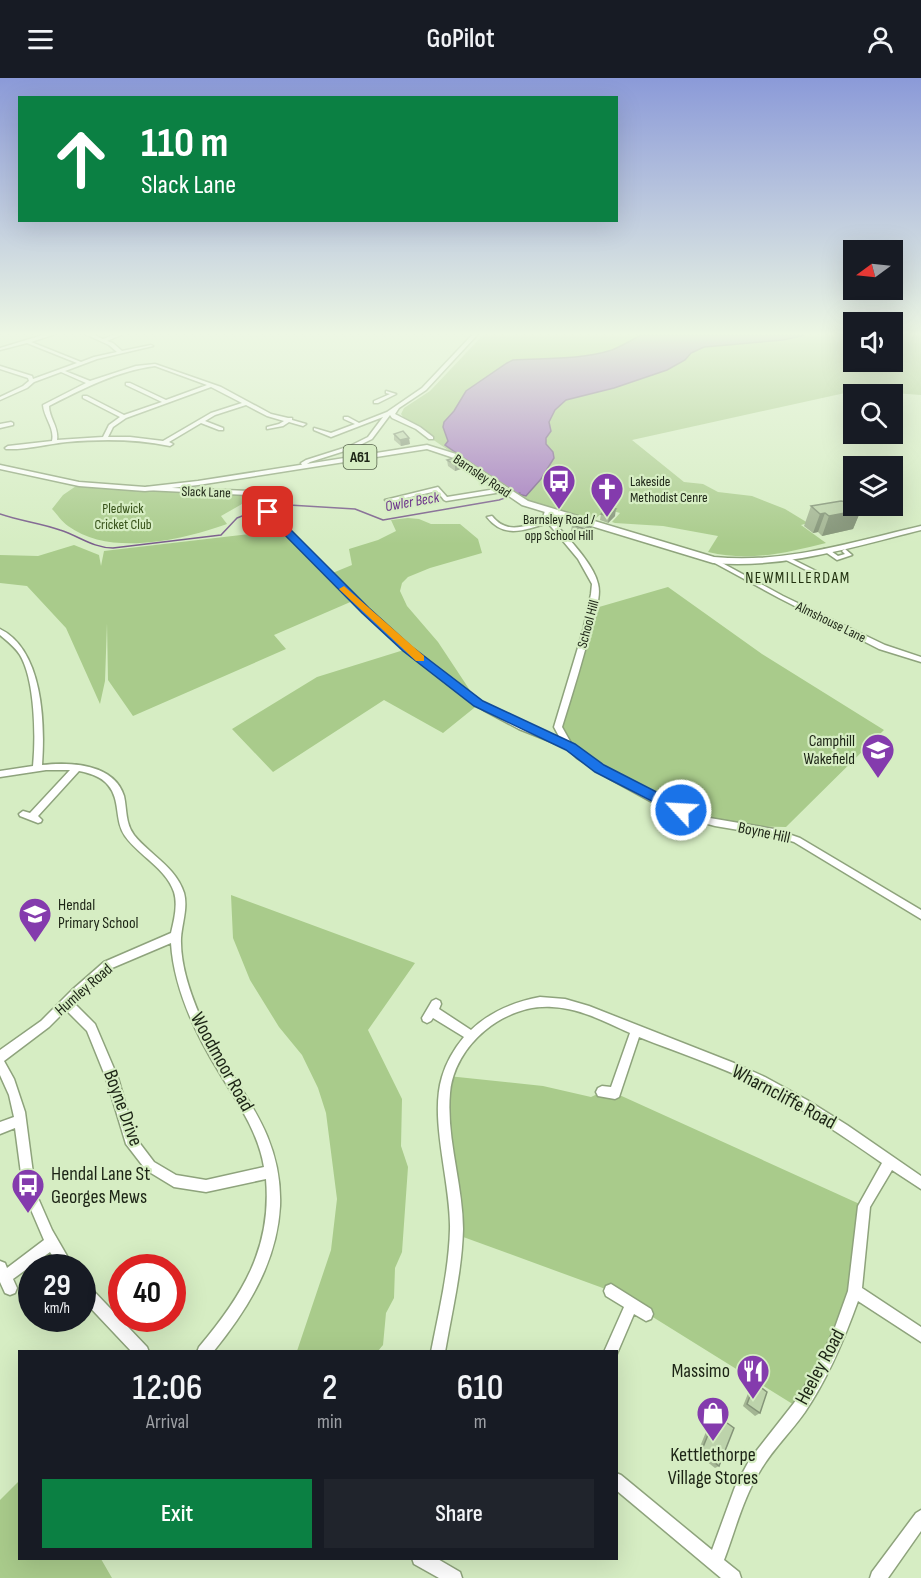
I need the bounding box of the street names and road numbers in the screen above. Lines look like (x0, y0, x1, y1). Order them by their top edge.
road number: A61 (344, 445, 376, 469)
street label: Barnsley Road (450, 451, 514, 502)
street label: Slack Lane (181, 483, 231, 501)
street label: Almshouse Lane (792, 597, 869, 646)
street label: School Hill (573, 598, 603, 650)
street label: Boyne Hill (736, 818, 792, 848)
street label: Humley Road (51, 960, 117, 1020)
street label: Woodmoor Road (185, 1008, 259, 1116)
street label: Wharncliffe Road (728, 1059, 840, 1135)
street label: Boyne Drive (98, 1067, 148, 1149)
street label: Heeley Road (790, 1325, 850, 1409)

